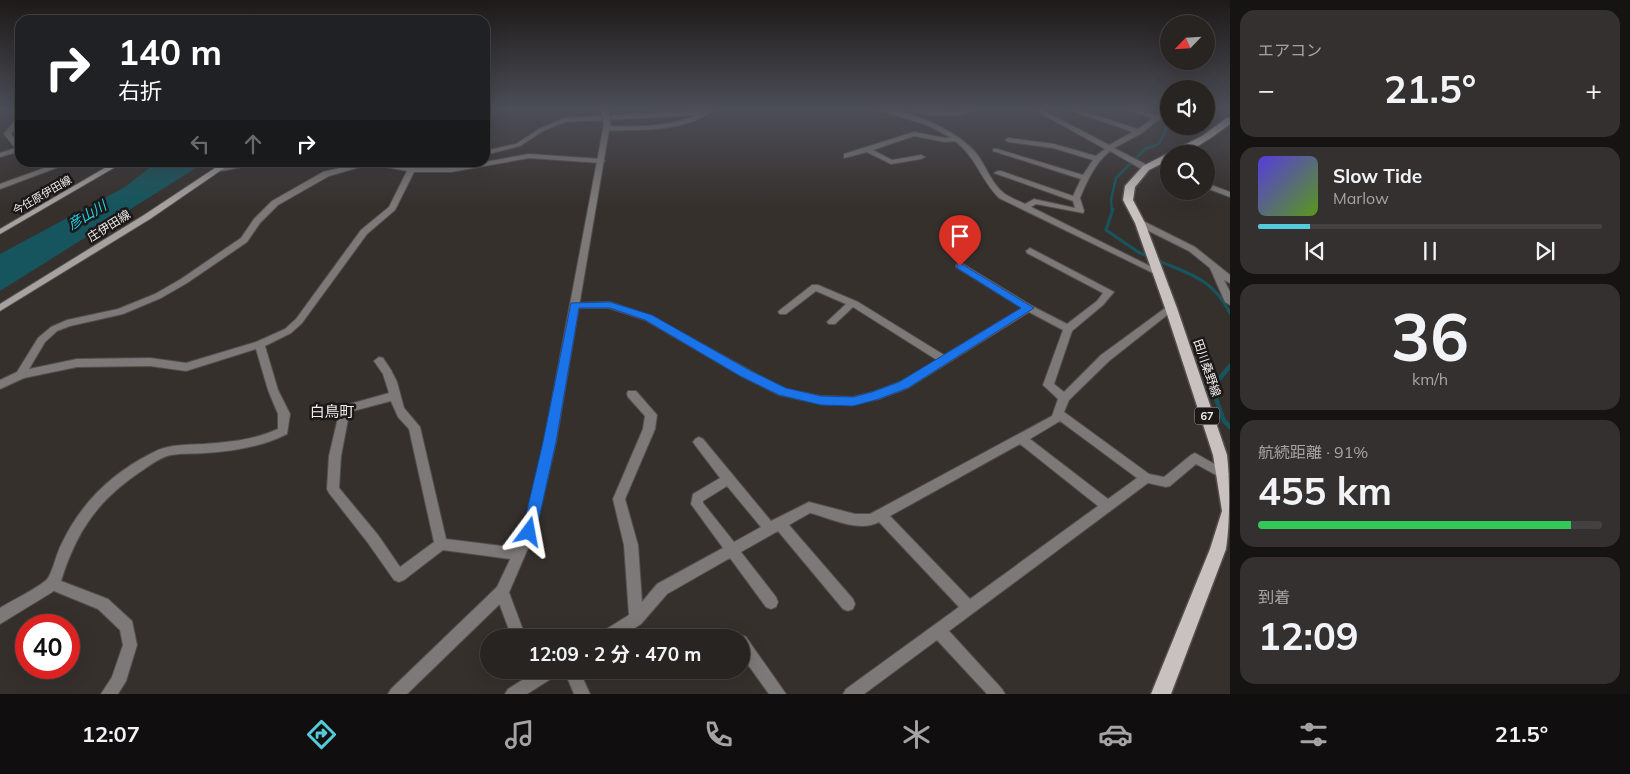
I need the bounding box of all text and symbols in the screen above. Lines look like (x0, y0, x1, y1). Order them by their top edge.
north arrow (1160, 15, 1215, 70)
map controls (1160, 15, 1215, 200)
text: 140 m (118, 30, 222, 74)
icon: right (35, 35, 100, 100)
text: エアコン (1258, 40, 1322, 60)
text: 21.5° (1384, 65, 1476, 113)
text: − (1258, 72, 1275, 107)
text: + (1585, 72, 1602, 107)
text: 右折 (118, 77, 162, 105)
button: sound (1160, 80, 1215, 135)
icon: left (186, 130, 214, 158)
icon: ahead (239, 130, 267, 158)
icon: right (292, 130, 320, 158)
button: search (1160, 145, 1215, 200)
text: Slow Tide (1333, 164, 1422, 188)
street label: 今任原伊田線 (10, 172, 74, 218)
text: Marlow (1333, 188, 1389, 208)
water label: 彦山川 (64, 195, 111, 234)
street label: 庄伊田線 (84, 206, 133, 245)
pin (939, 215, 981, 266)
icon: arrive (946, 222, 974, 250)
icon: previous (1301, 237, 1329, 265)
icon: pause (1416, 237, 1444, 265)
icon: next (1531, 237, 1559, 265)
text: 36 (1391, 296, 1469, 377)
street label: 田川桑野線 (1191, 337, 1224, 399)
text: km/h (1412, 369, 1448, 389)
district label: 白鳥町 (309, 402, 355, 421)
road number: 67 (1194, 408, 1220, 424)
text: 航続距離 · 91% (1258, 442, 1368, 462)
text: 455 km (1258, 467, 1392, 515)
position arrow (502, 505, 554, 557)
text: 到着 (1258, 587, 1290, 607)
text: 12:09 (1258, 612, 1359, 660)
speed limit sign: 40 (15, 614, 80, 679)
text: 12:09 · 2 分 · 470 m (529, 642, 701, 666)
icon: directions (304, 717, 339, 752)
icon: music (502, 717, 537, 752)
icon: phone (701, 717, 736, 752)
icon: climate (899, 717, 934, 752)
icon: car (1098, 717, 1133, 752)
icon: filters (1296, 717, 1331, 752)
text: 12:07 (82, 720, 140, 748)
text: 21.5° (1495, 720, 1548, 748)

